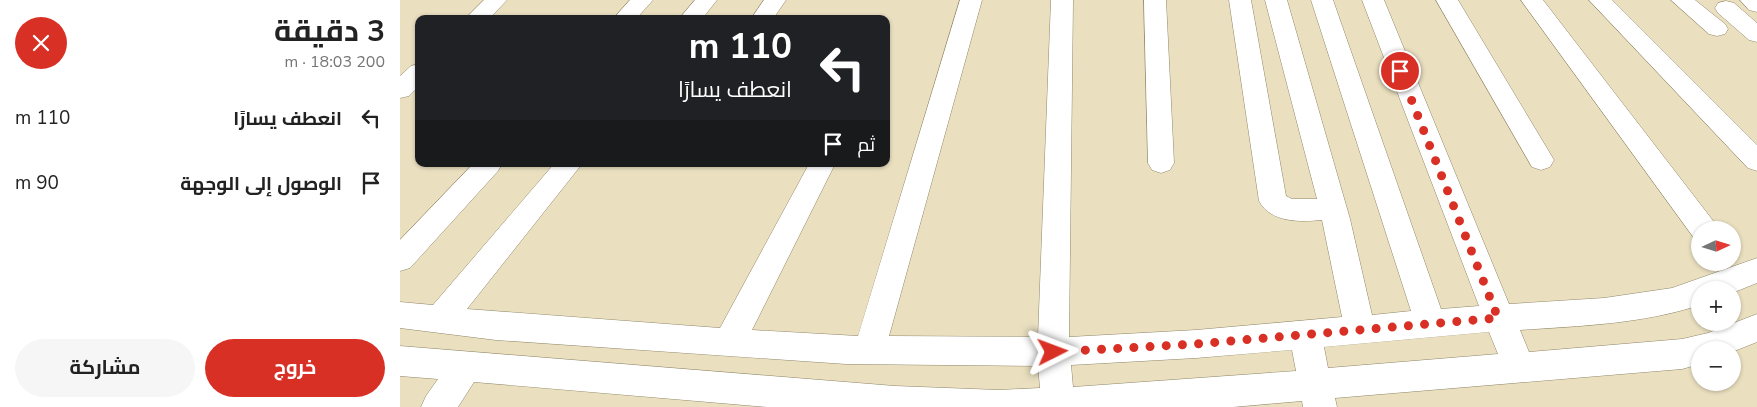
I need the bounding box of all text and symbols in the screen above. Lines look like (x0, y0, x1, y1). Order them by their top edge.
text: 3 دقيقة (274, 11, 385, 52)
button: close (15, 17, 67, 69)
text: 110 m (689, 23, 792, 70)
icon: left (810, 35, 875, 100)
pin (1379, 50, 1421, 92)
text: 200 m · 18:03 (284, 51, 385, 73)
icon: arrive (1386, 57, 1414, 85)
text: انعطف يسارًا (678, 75, 792, 105)
icon: left (357, 104, 385, 132)
text: 110 m (15, 105, 70, 131)
text: انعطف يسارًا (233, 106, 342, 132)
icon: arrive (819, 130, 847, 158)
text: ثم (857, 132, 875, 158)
icon: arrive (357, 169, 385, 197)
text: 90 m (15, 170, 59, 196)
text: الوصول إلى الوجهة (180, 171, 342, 197)
north arrow (1691, 221, 1741, 271)
map controls (1691, 221, 1741, 391)
button: + (1691, 281, 1741, 331)
position arrow (1026, 325, 1078, 377)
button: مشاركة (15, 339, 195, 397)
button: خروج (205, 339, 385, 397)
button: − (1691, 341, 1741, 391)

